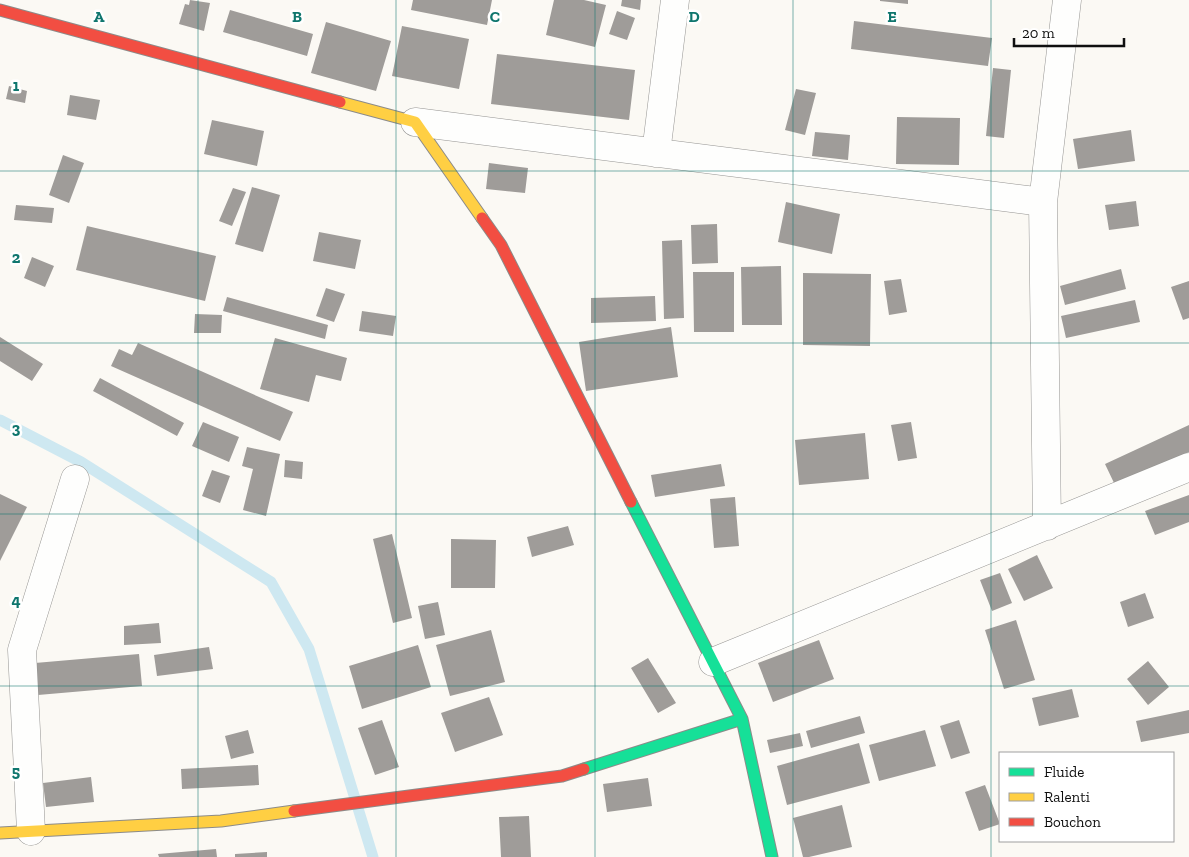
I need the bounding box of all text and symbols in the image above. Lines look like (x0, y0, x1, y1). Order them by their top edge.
text: A (94, 7, 105, 26)
text: B (292, 7, 302, 26)
text: C (490, 7, 500, 26)
text: D (688, 7, 700, 26)
text: E (887, 7, 897, 26)
scale bar (1014, 15, 1124, 47)
text: 20 m (1022, 24, 1055, 42)
text: 1 (13, 76, 20, 95)
text: 2 (12, 248, 21, 267)
text: 3 (12, 419, 21, 438)
text: 4 (11, 591, 21, 610)
legend (999, 752, 1174, 842)
text: 5 (12, 762, 20, 781)
text: Fluide (1044, 763, 1084, 781)
text: Ralenti (1044, 788, 1090, 806)
text: Bouchon (1044, 813, 1101, 831)

